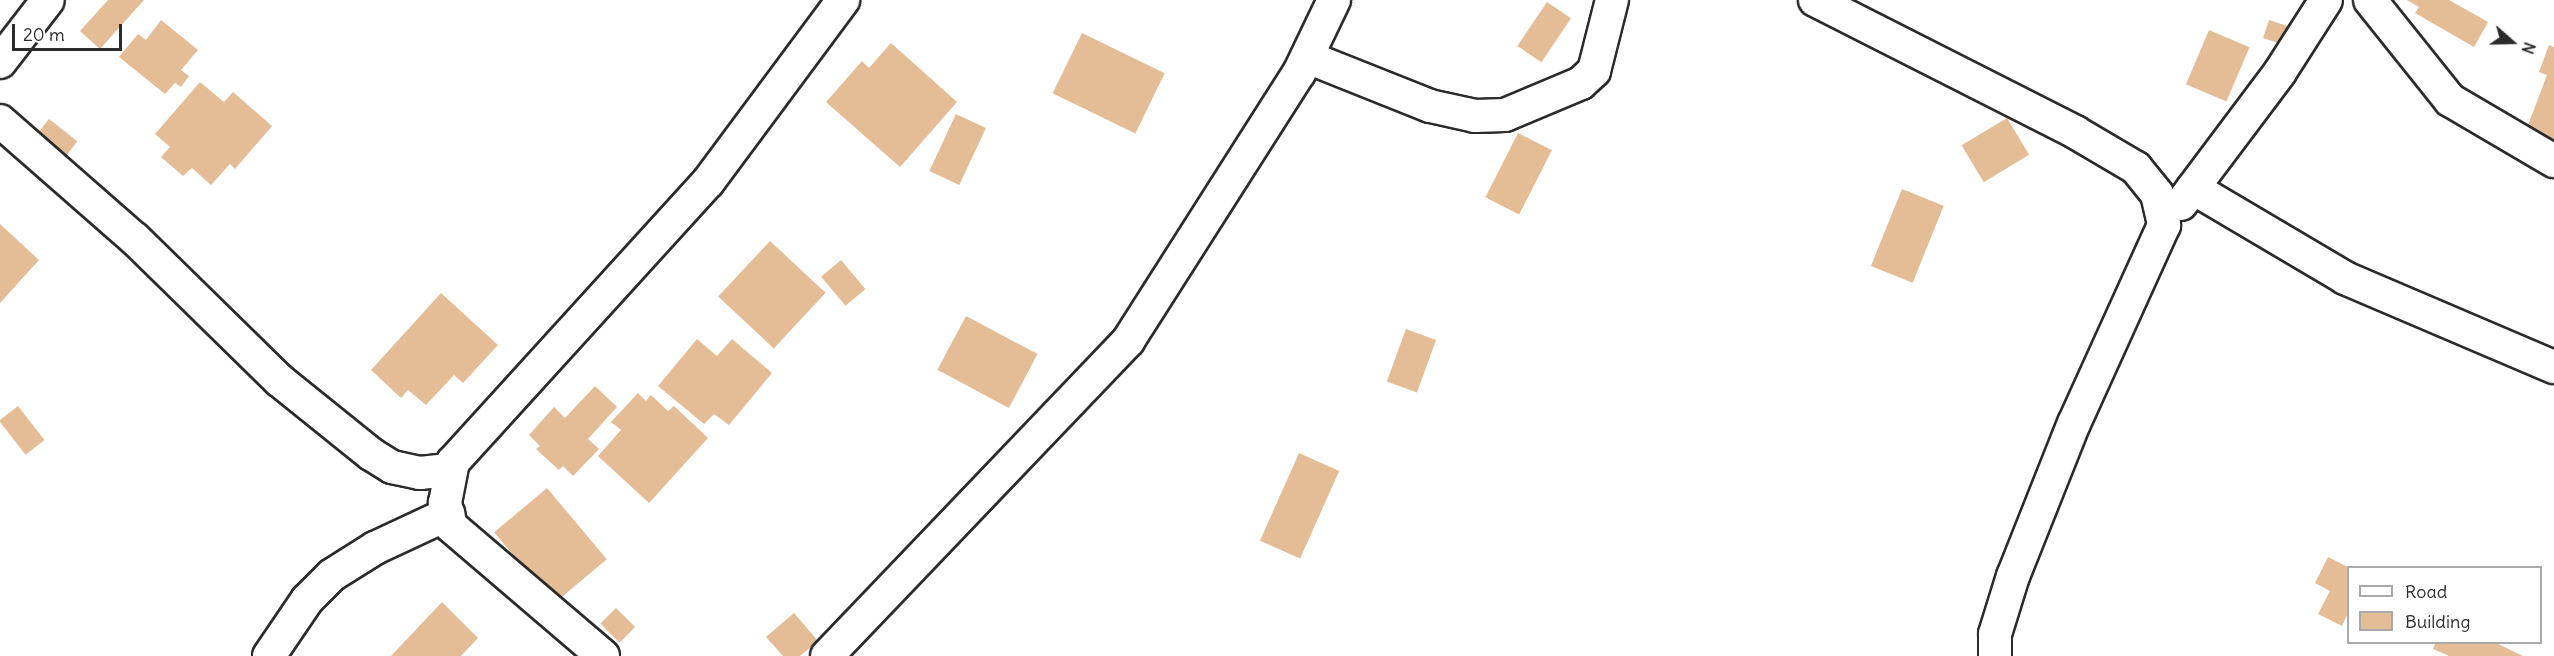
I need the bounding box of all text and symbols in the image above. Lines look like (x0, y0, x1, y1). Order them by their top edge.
scale bar (15, 12, 124, 50)
north arrow (2482, 12, 2542, 72)
text: 20 m (23, 23, 65, 46)
text: N (2518, 40, 2540, 57)
legend (2347, 566, 2542, 644)
text: Road (2405, 580, 2447, 603)
text: Building (2405, 610, 2470, 633)

